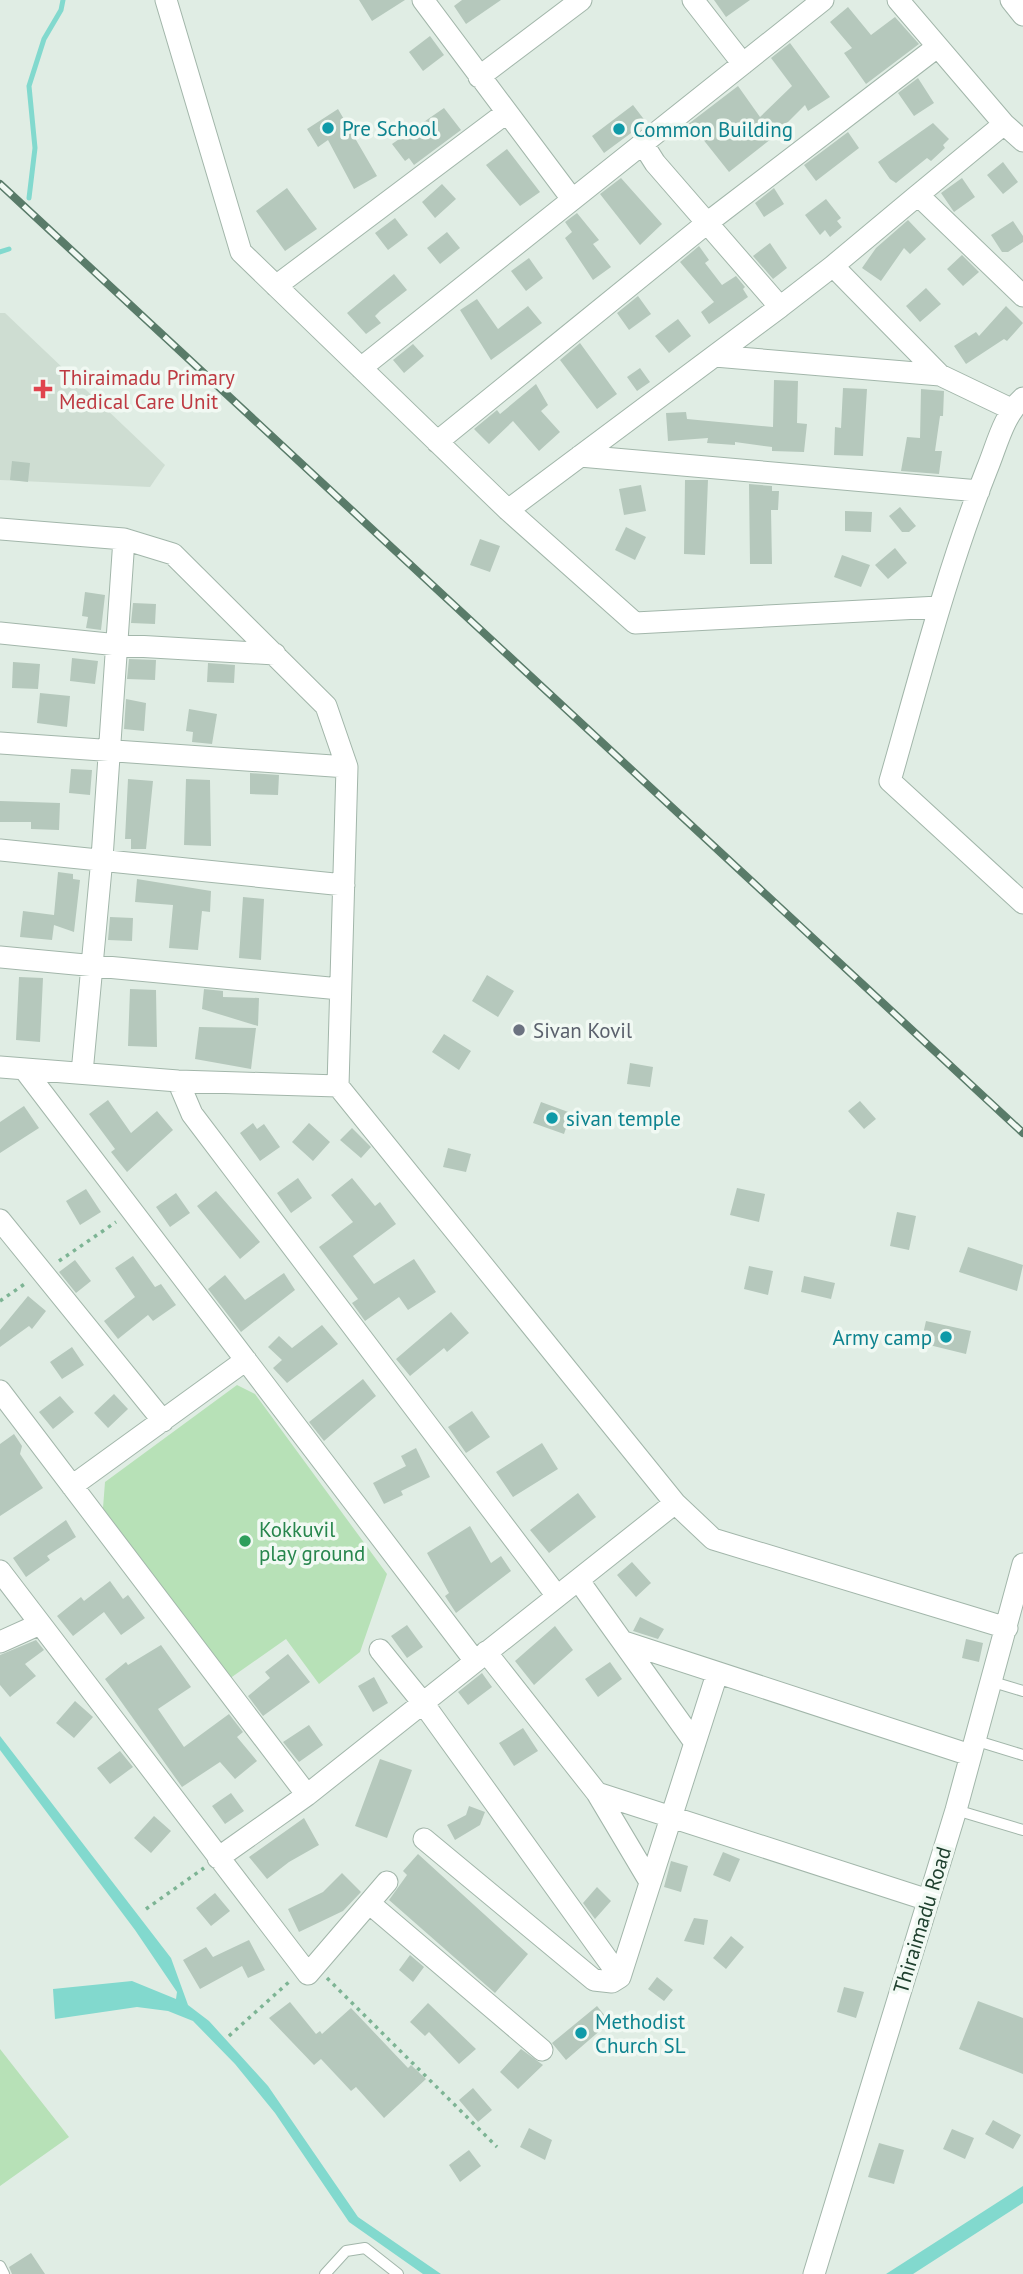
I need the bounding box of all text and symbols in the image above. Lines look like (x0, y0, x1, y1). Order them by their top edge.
place label: Pre School (342, 115, 437, 142)
place label: Common Building (633, 116, 793, 143)
marker: Pre School (320, 120, 336, 136)
marker: Common Building (611, 121, 627, 137)
place label: Thiraimadu Primary Medical Care Unit (59, 364, 235, 415)
marker: Thiraimadu Primary Medical Care Unit (33, 379, 53, 399)
place label: Sivan Kovil (533, 1017, 632, 1044)
marker: Sivan Kovil (511, 1022, 527, 1038)
place label: sivan temple (566, 1105, 681, 1132)
marker: sivan temple (544, 1110, 560, 1126)
place label: Army camp (833, 1324, 932, 1351)
marker: Army camp (938, 1329, 954, 1345)
place label: Kokkuvil play ground (259, 1516, 365, 1567)
marker: Kokkuvil play ground (237, 1533, 253, 1549)
street label: Thiraimadu Road (887, 1843, 957, 1997)
place label: Methodist Church SL (595, 2008, 686, 2059)
marker: Methodist Church SL (573, 2025, 589, 2041)

